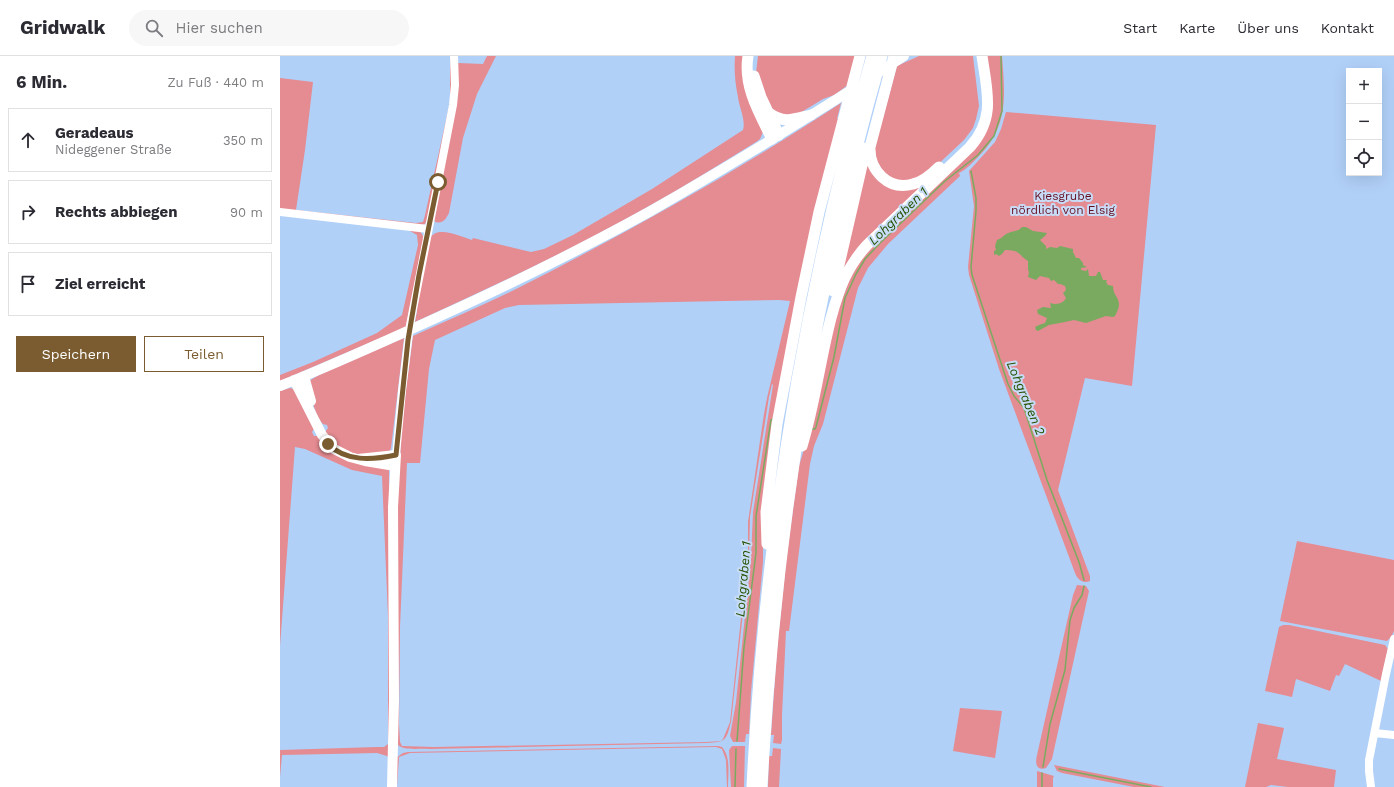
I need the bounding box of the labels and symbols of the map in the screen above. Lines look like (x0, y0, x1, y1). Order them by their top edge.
route start (429, 173, 447, 191)
water label: Lohgraben 1 (865, 184, 931, 248)
park label: Kiesgrube nördlich von Elsig (1011, 189, 1116, 217)
water label: Lohgraben 2 (1004, 359, 1048, 437)
route end (319, 435, 337, 453)
water label: Lohgraben 1 (732, 540, 754, 618)

